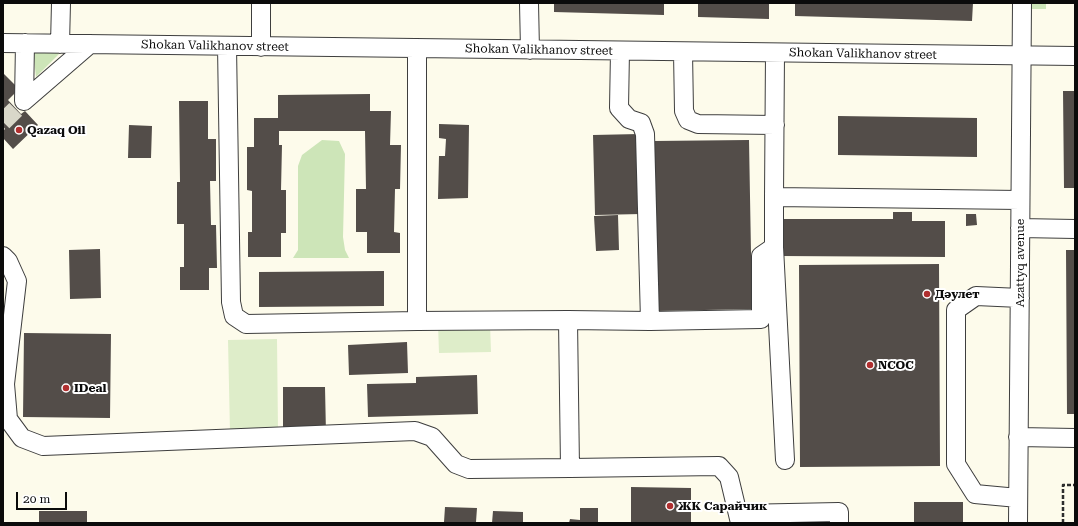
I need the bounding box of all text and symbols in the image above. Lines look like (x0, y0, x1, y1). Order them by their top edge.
street label: Shokan Valikhanov street (141, 38, 289, 54)
street label: Shokan Valikhanov street (465, 42, 613, 58)
street label: Shokan Valikhanov street (789, 46, 937, 62)
place label: Qazaq Oil (27, 123, 85, 137)
marker: Qazaq Oil (14, 125, 24, 135)
street label: Azattyq avenue (1013, 219, 1027, 307)
place label: Дәулет (935, 287, 980, 301)
marker: Дәулет (922, 289, 932, 299)
place label: NCOC (878, 358, 914, 372)
marker: NCOC (865, 360, 875, 370)
place label: IDeal (74, 381, 106, 395)
marker: IDeal (61, 383, 71, 393)
scale bar (18, 484, 69, 510)
text: 20 m (23, 492, 50, 506)
place label: ЖК Сарайчик (678, 499, 767, 513)
marker: ЖК Сарайчик (665, 501, 675, 511)

